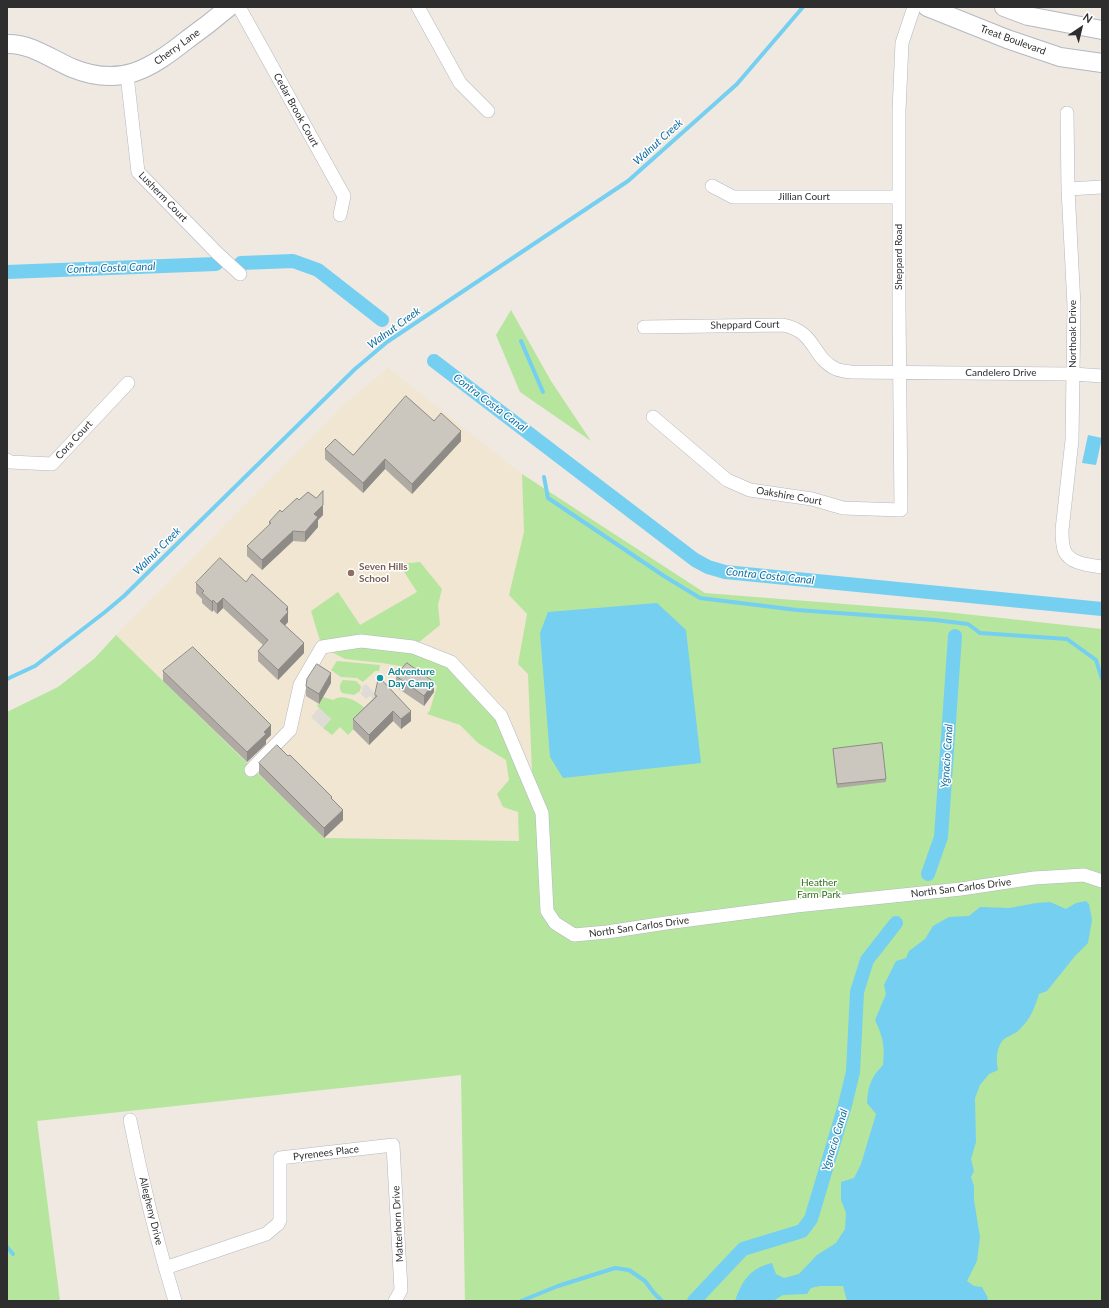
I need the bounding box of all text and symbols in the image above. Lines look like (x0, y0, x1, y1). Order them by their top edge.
north arrow (1061, 8, 1101, 48)
text: N (1081, 10, 1095, 26)
street label: Treat Boulevard (979, 23, 1047, 57)
street label: Cherry Lane (152, 26, 202, 68)
street label: Cedar Brook Court (271, 71, 321, 149)
water label: Walnut Creek (630, 116, 686, 168)
street label: Lusherm Court (136, 169, 190, 225)
street label: Jillian Court (778, 191, 830, 203)
street label: Sheppard Road (893, 224, 905, 290)
water label: Contra Costa Canal (66, 260, 156, 276)
street label: Northoak Drive (1067, 300, 1079, 368)
water label: Walnut Creek (365, 304, 423, 352)
street label: Sheppard Court (710, 318, 780, 332)
street label: Candelero Drive (965, 367, 1037, 379)
water label: Contra Costa Canal (451, 371, 529, 435)
street label: Cora Court (53, 418, 95, 462)
street label: Oakshire Court (755, 484, 823, 508)
water label: Walnut Creek (130, 524, 184, 578)
place label: Seven Hills School (359, 561, 408, 584)
water label: Contra Costa Canal (725, 565, 815, 587)
marker: Seven Hills School (346, 568, 356, 578)
place label: Adventure Day Camp (388, 666, 435, 690)
marker: Adventure Day Camp (375, 673, 385, 683)
water label: Ygnacio Canal (938, 723, 956, 789)
street label: North San Carlos Drive (910, 876, 1012, 900)
park label: Heather Farm Park (797, 877, 841, 900)
street label: North San Carlos Drive (588, 914, 690, 940)
water label: Ygnacio Canal (819, 1107, 851, 1173)
street label: Pyrenees Place (292, 1143, 360, 1163)
street label: Allegheny Drive (137, 1176, 165, 1246)
street label: Matterhorn Drive (390, 1185, 406, 1263)

